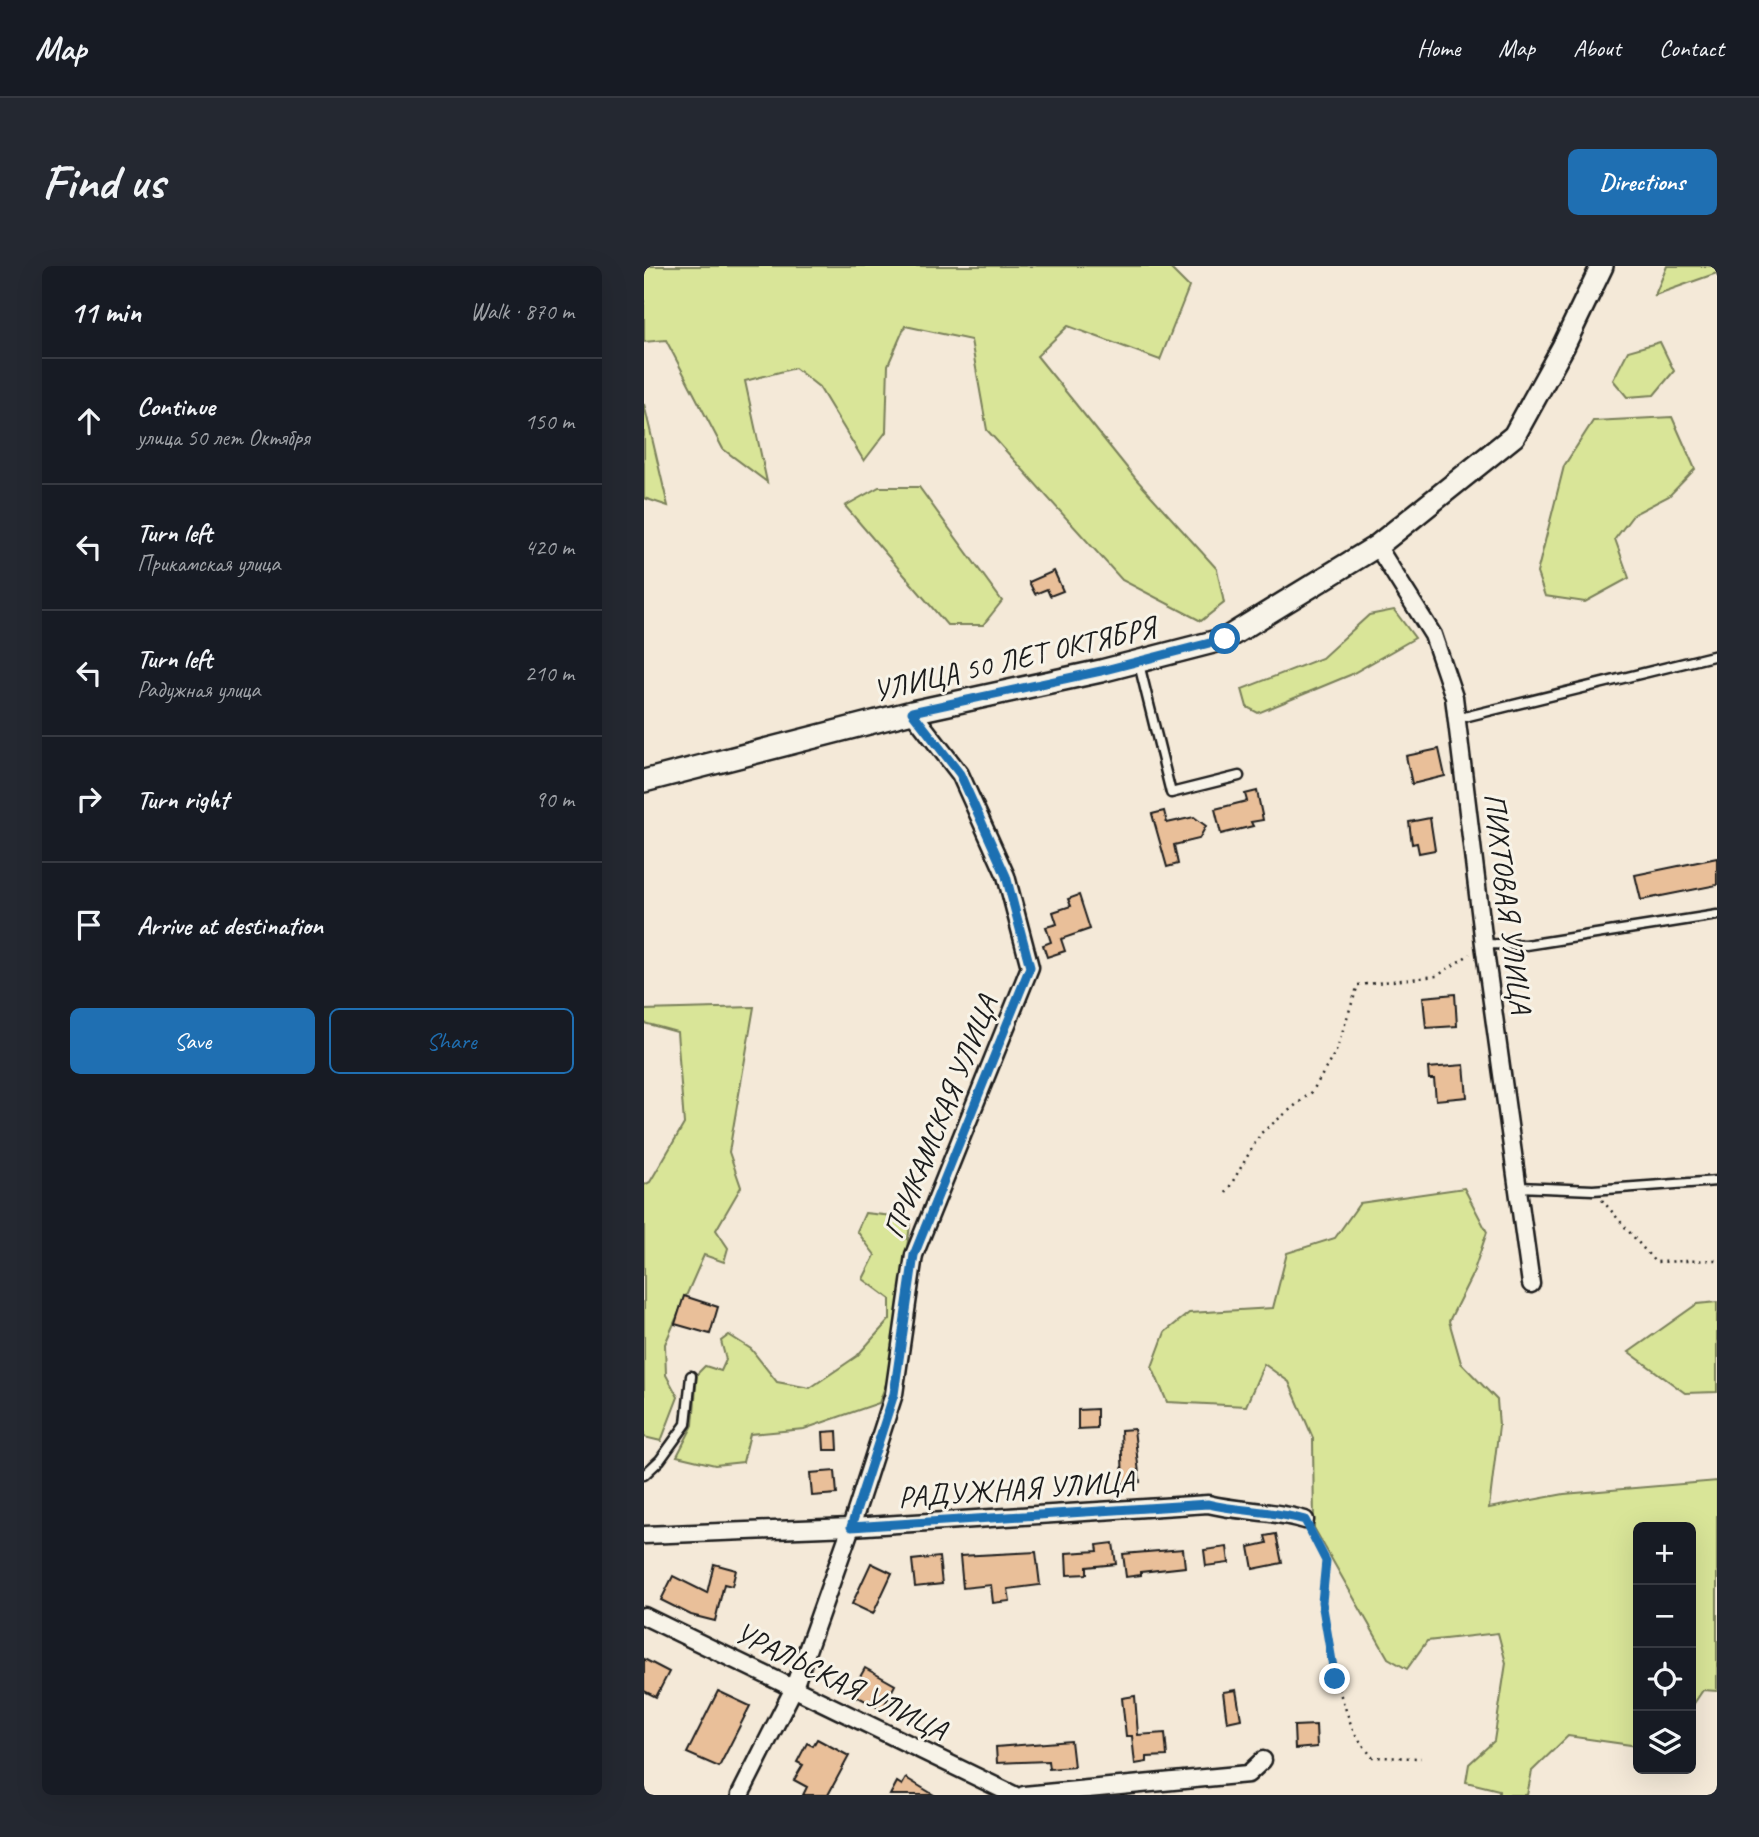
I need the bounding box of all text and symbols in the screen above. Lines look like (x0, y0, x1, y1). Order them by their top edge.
text: Map (35, 27, 86, 69)
text: Home (1417, 33, 1460, 63)
text: Map (1498, 33, 1535, 63)
text: About (1573, 33, 1621, 63)
text: Contact (1659, 33, 1724, 63)
button: Directions (1568, 149, 1717, 215)
text: Find us (42, 151, 164, 213)
text: 11 min (70, 293, 141, 331)
text: Walk · 870 m (470, 297, 574, 326)
text: Continue (137, 390, 215, 423)
icon: ahead (70, 402, 108, 440)
text: 150 m (525, 407, 574, 436)
text: улица 50 лет Октября (137, 423, 310, 452)
text: Turn left (137, 516, 212, 549)
icon: left (70, 528, 108, 566)
text: 420 m (525, 533, 574, 562)
text: Прикамская улица (137, 549, 280, 578)
street label: УЛИЦА 50 ЛЕТ ОКТЯБРЯ (869, 607, 1163, 710)
route start (1209, 623, 1240, 654)
text: Turn left (137, 642, 212, 675)
icon: left (70, 654, 108, 692)
text: 210 m (525, 659, 574, 688)
text: Радужная улица (137, 675, 260, 704)
icon: right (70, 780, 108, 818)
text: Turn right (137, 783, 228, 816)
text: 90 m (535, 785, 574, 814)
street label: ПИХТОВАЯ УЛИЦА (1476, 791, 1541, 1017)
icon: arrive (70, 906, 108, 944)
text: Arrive at destination (137, 909, 323, 942)
street label: ПРИКАМСКАЯ УЛИЦА (874, 988, 1007, 1244)
button: Save (70, 1008, 315, 1074)
button: Share (329, 1008, 574, 1074)
street label: РАДУЖНАЯ УЛИЦА (897, 1462, 1137, 1516)
map controls (1633, 1522, 1696, 1774)
button: + (1633, 1522, 1696, 1585)
button: − (1633, 1585, 1696, 1648)
street label: УРАЛЬСКАЯ УЛИЦА (729, 1613, 955, 1750)
button: locate (1633, 1648, 1696, 1711)
route end (1319, 1663, 1350, 1694)
button: layers (1633, 1711, 1696, 1774)

